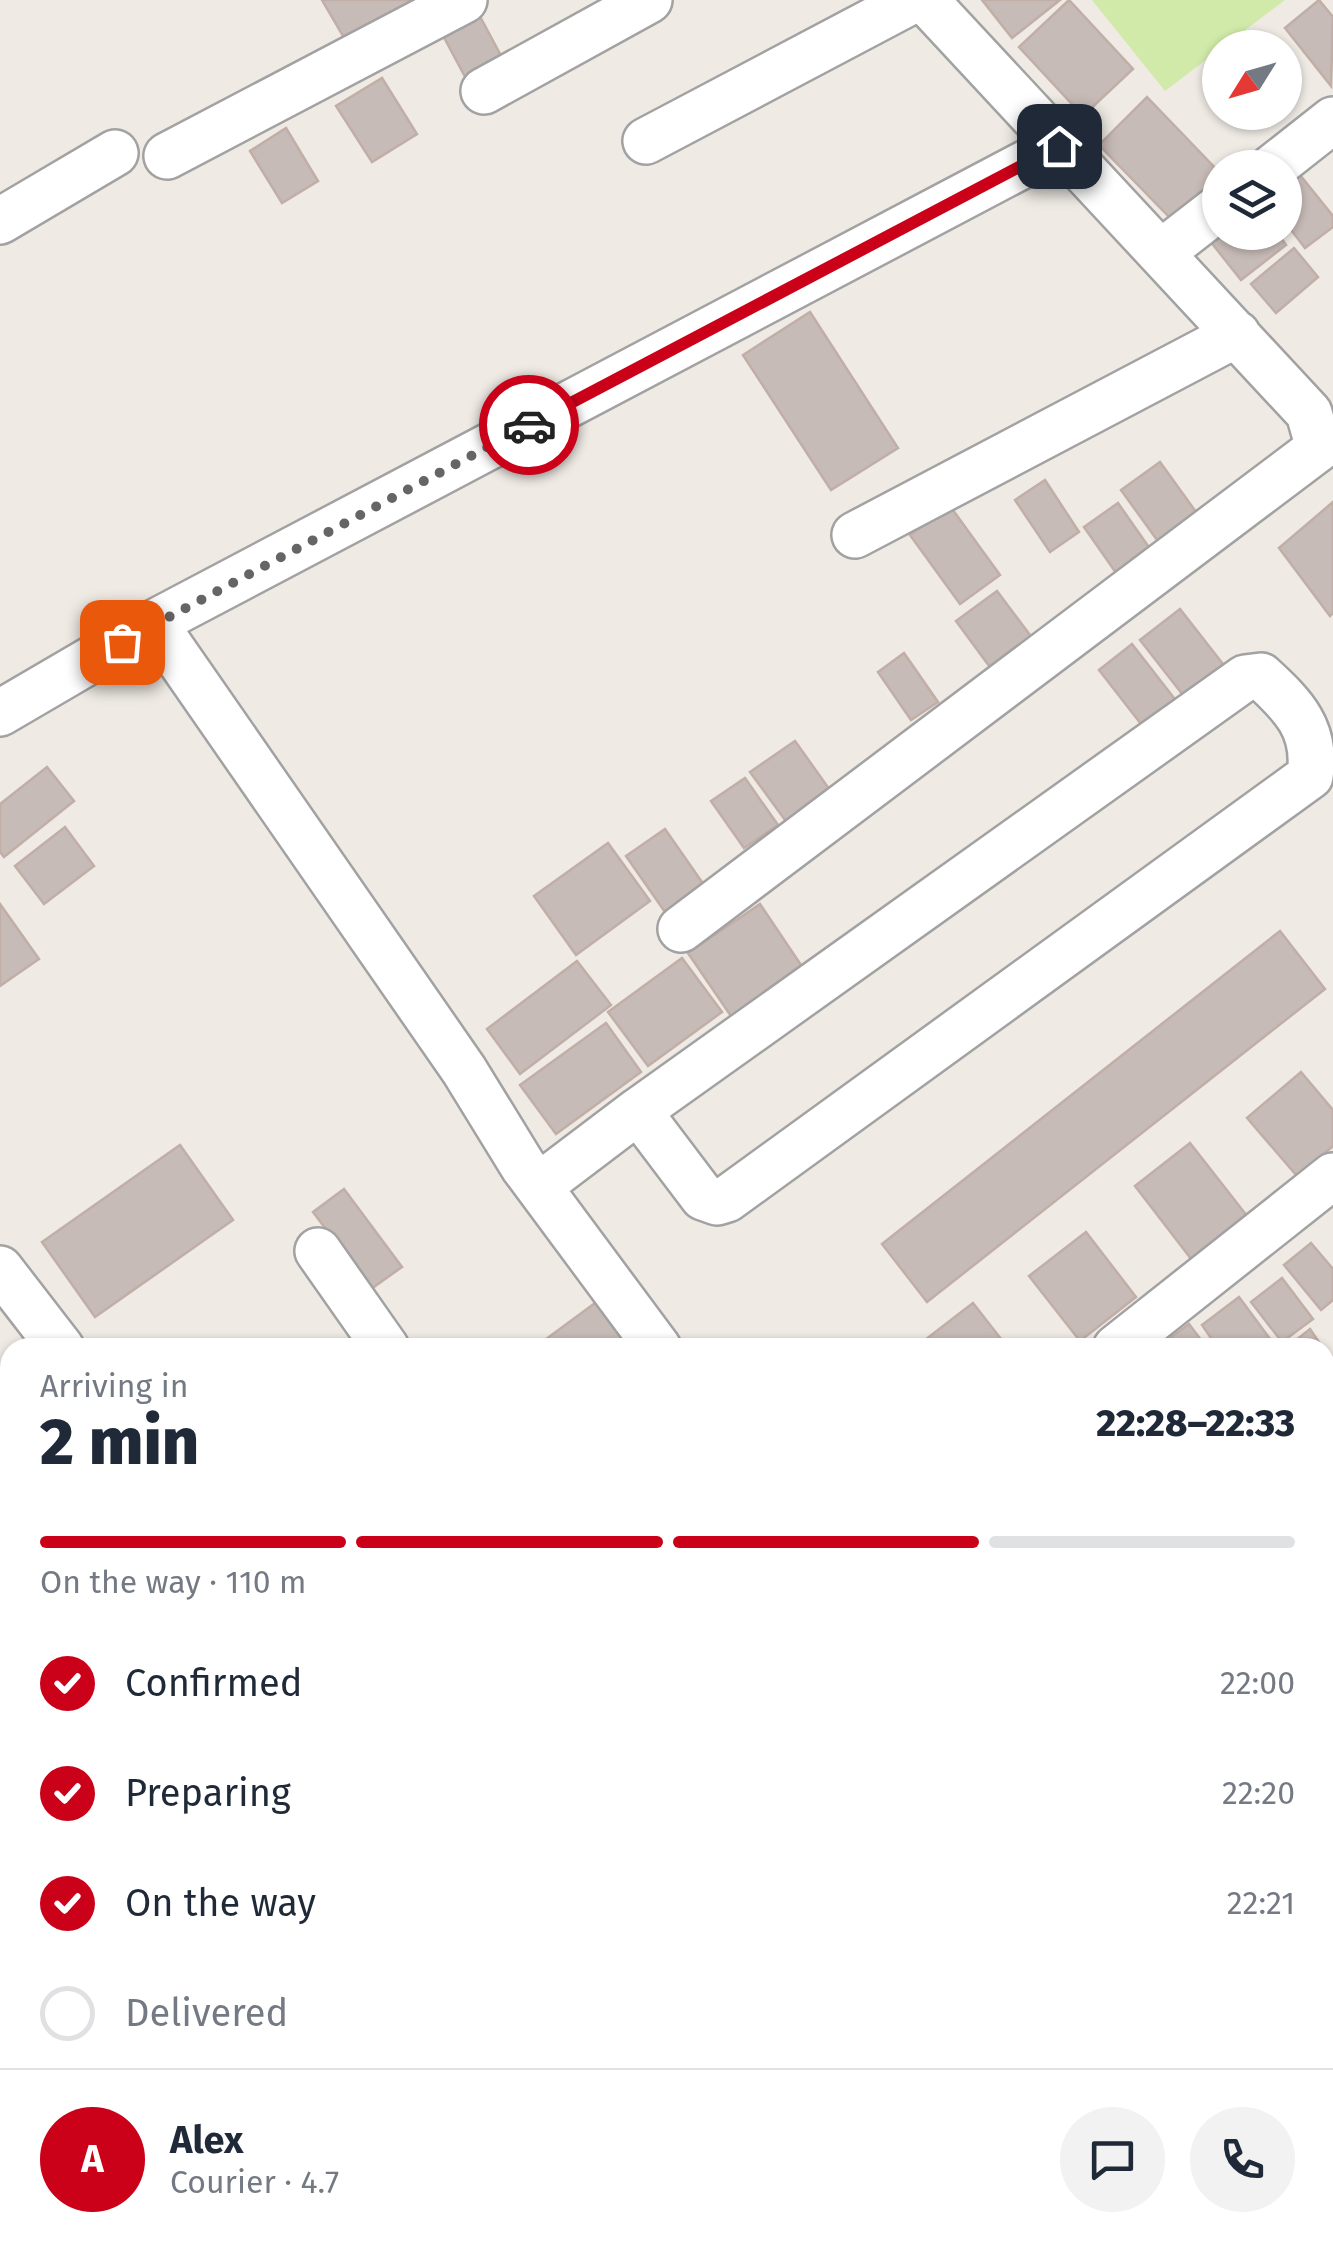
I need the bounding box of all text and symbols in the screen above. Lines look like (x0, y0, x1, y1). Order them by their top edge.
north arrow (1202, 30, 1302, 130)
map controls (1202, 30, 1302, 250)
pin (1017, 104, 1102, 189)
icon: home (1032, 119, 1087, 174)
button: layers (1202, 150, 1302, 250)
courier (479, 375, 579, 475)
icon: car (502, 398, 557, 453)
pin (80, 600, 165, 685)
icon: bag (95, 615, 150, 670)
text: Arriving in (40, 1367, 188, 1405)
text: 22:28–22:33 (1096, 1400, 1295, 1446)
text: 2 min (40, 1403, 199, 1481)
text: On the way · 110 m (40, 1563, 307, 1601)
icon: check (40, 1656, 95, 1711)
text: Confirmed (125, 1660, 303, 1706)
text: 22:00 (1220, 1664, 1295, 1702)
icon: check (40, 1766, 95, 1821)
text: Preparing (125, 1770, 291, 1816)
text: 22:20 (1222, 1774, 1295, 1812)
icon: check (40, 1876, 95, 1931)
text: On the way (125, 1880, 316, 1926)
text: 22:21 (1227, 1884, 1295, 1922)
text: Delivered (125, 1990, 288, 2036)
button: chat (1060, 2107, 1165, 2212)
button: phone (1190, 2107, 1295, 2212)
text: Alex (170, 2117, 243, 2163)
text: A (81, 2136, 104, 2182)
text: Courier · 4.7 (170, 2163, 339, 2201)

